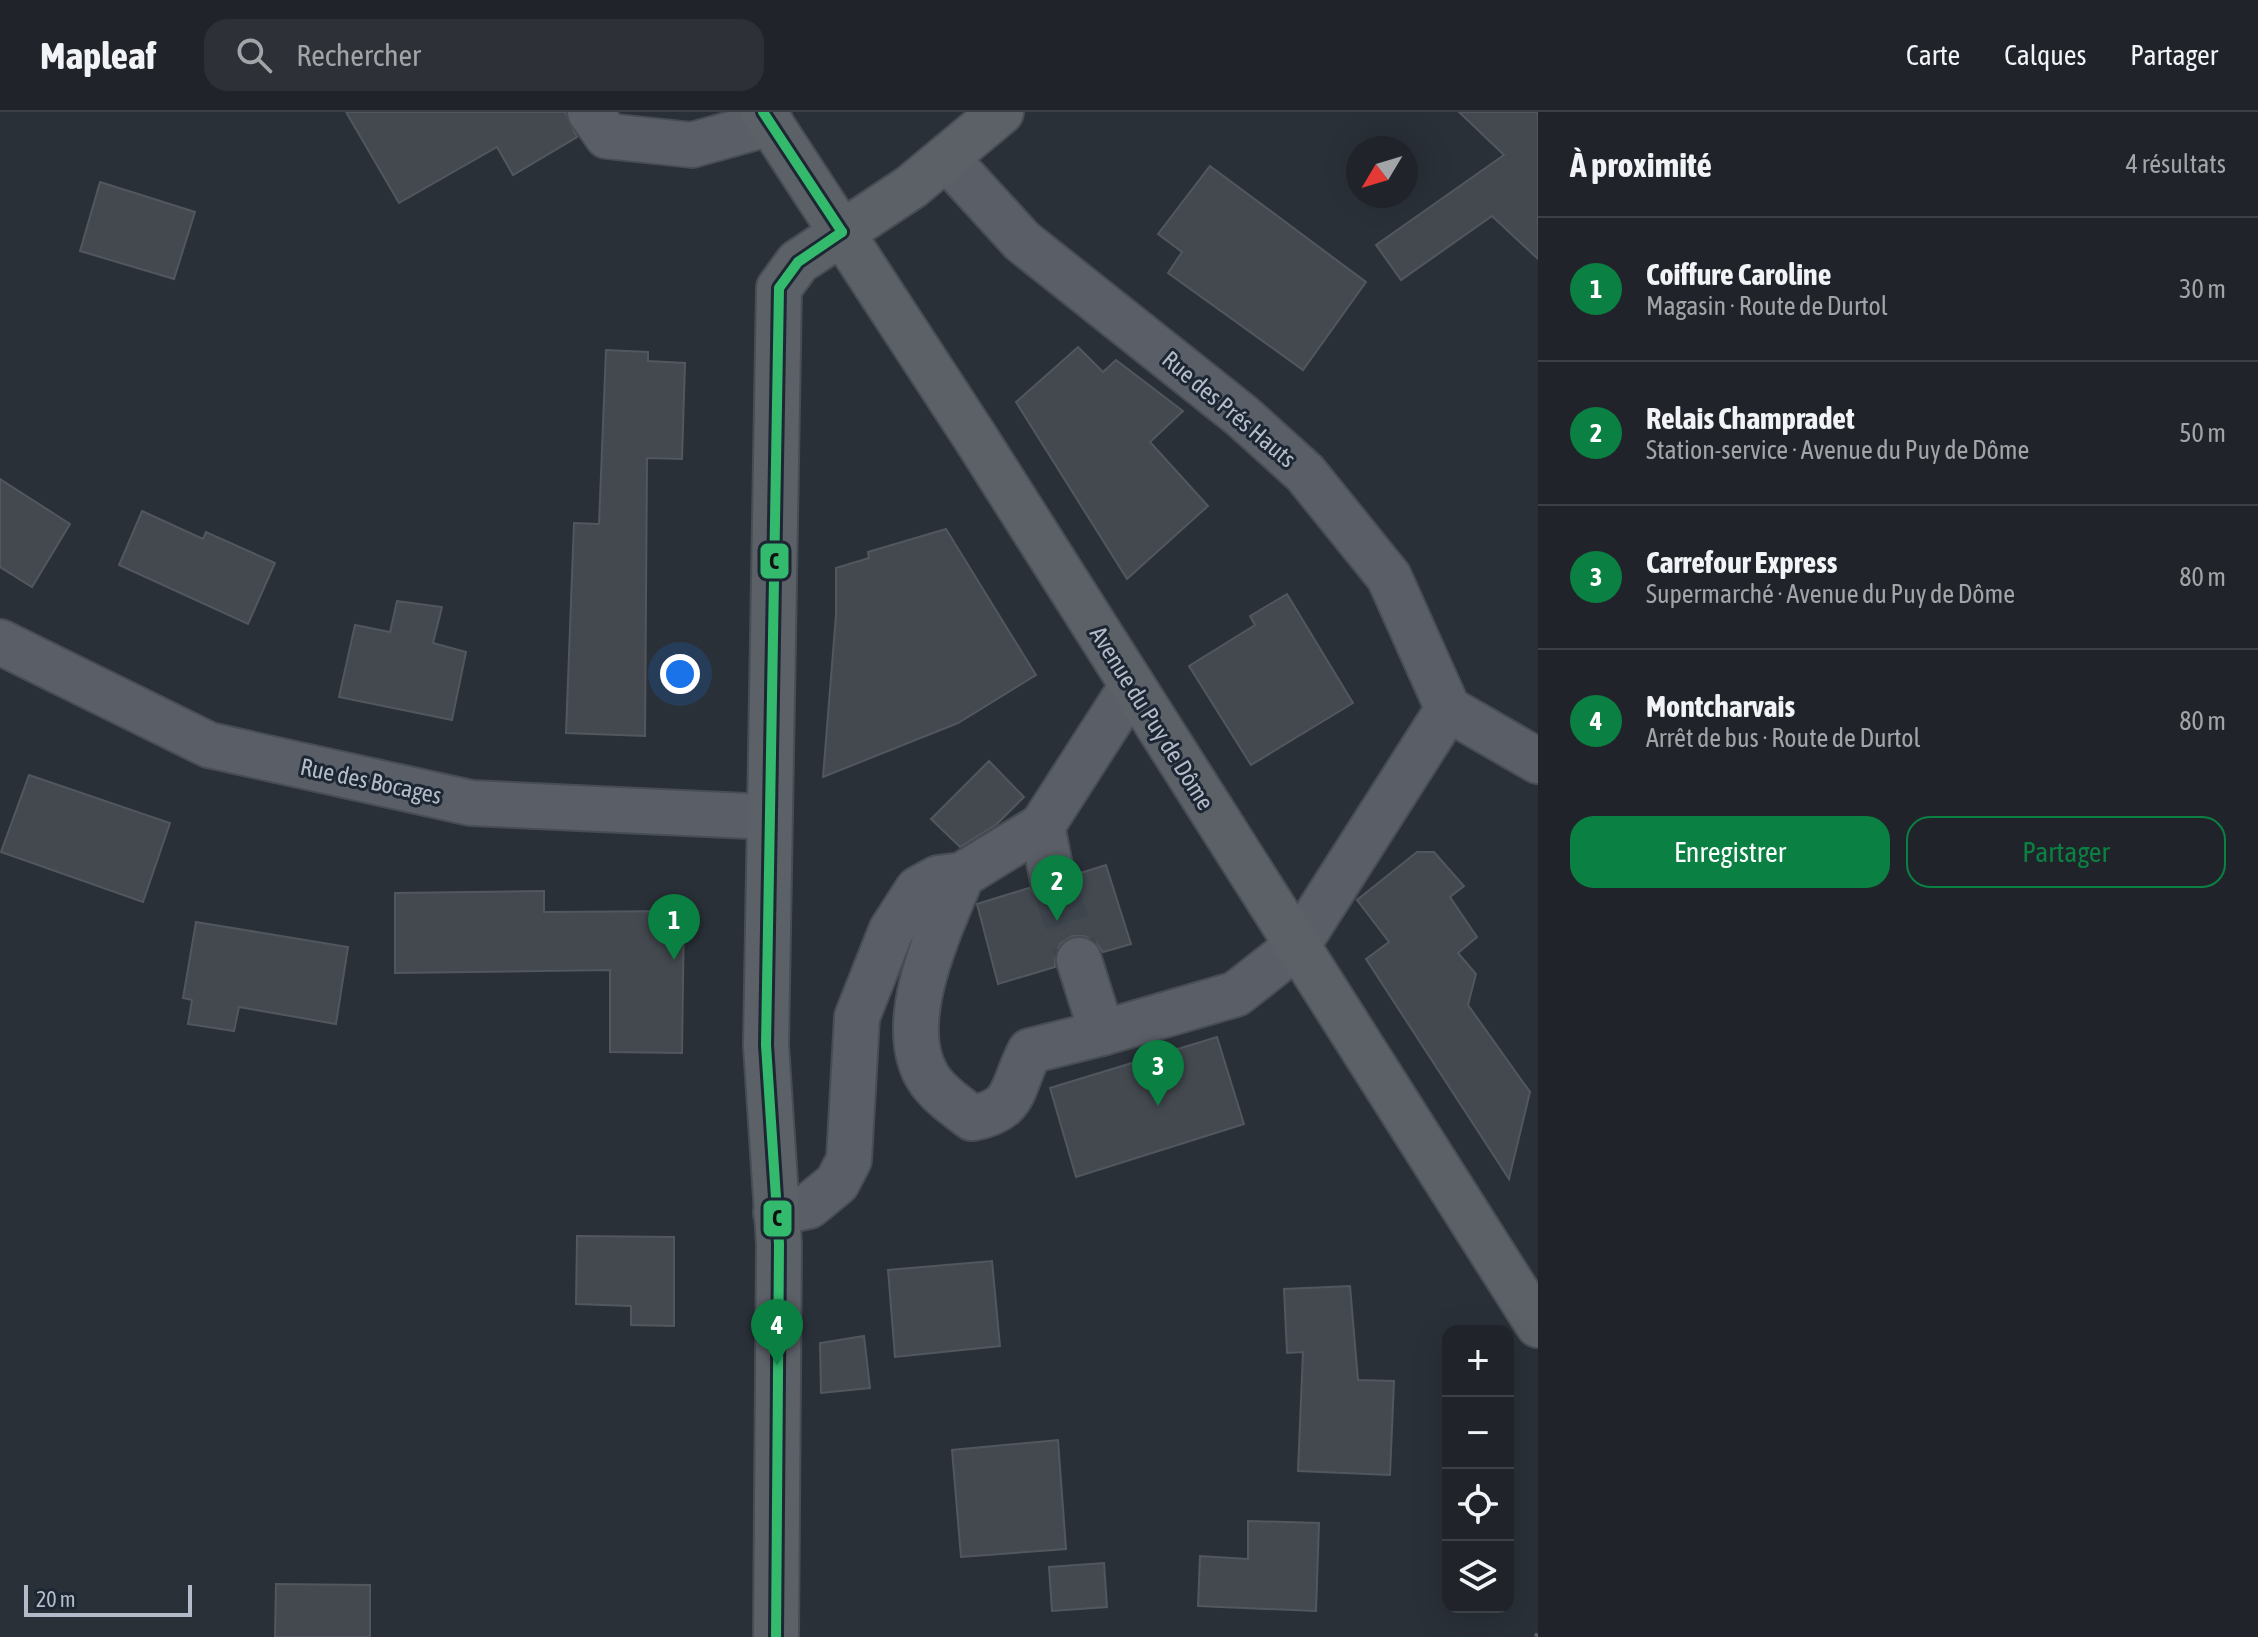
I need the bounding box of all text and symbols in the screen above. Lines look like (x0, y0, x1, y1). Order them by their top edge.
search box (204, 19, 764, 91)
icon: search (232, 33, 276, 77)
text: Mapleaf (40, 34, 156, 77)
text: Rechercher (296, 38, 421, 72)
text: Carte (1906, 39, 1960, 71)
text: Calques (2004, 39, 2086, 71)
text: Partager (2130, 39, 2218, 71)
north arrow (1346, 136, 1418, 208)
text: À proximité (1570, 145, 1712, 184)
text: 4 résultats (2126, 149, 2226, 179)
text: Coiffure Caroline (1646, 257, 1831, 291)
text: 1 (1590, 274, 1602, 304)
text: 30 m (2179, 274, 2226, 304)
text: Magasin · Route de Durtol (1646, 291, 1888, 321)
street label: Rue des Prés Hauts (1157, 346, 1301, 472)
text: Relais Champradet (1646, 401, 1855, 435)
text: 2 (1590, 418, 1602, 448)
text: 50 m (2179, 418, 2226, 448)
text: Station-service · Avenue du Puy de Dôme (1646, 435, 2029, 465)
line badge: C (759, 542, 790, 580)
text: Carrefour Express (1646, 545, 1837, 579)
text: C (769, 548, 779, 574)
text: 3 (1590, 562, 1602, 592)
text: 80 m (2179, 562, 2226, 592)
text: Supermarché · Avenue du Puy de Dôme (1646, 579, 2015, 609)
street label: Avenue du Puy de Dôme (1085, 621, 1219, 815)
your location (660, 654, 700, 694)
text: Montcharvais (1646, 689, 1795, 723)
text: 4 (1590, 706, 1602, 736)
text: 80 m (2179, 706, 2226, 736)
text: Arrêt de bus · Route de Durtol (1646, 723, 1920, 753)
street label: Rue des Bocages (298, 753, 444, 809)
button: Enregistrer (1570, 816, 1890, 888)
button: Partager (1906, 816, 2226, 888)
pin: 2 (1031, 855, 1083, 921)
pin: 1 (648, 894, 700, 960)
pin: 3 (1132, 1040, 1184, 1106)
line badge: C (762, 1199, 793, 1238)
text: C (772, 1205, 782, 1231)
pin: 4 (751, 1299, 803, 1365)
map controls (1442, 1325, 1514, 1613)
button: + (1442, 1325, 1514, 1397)
button: − (1442, 1397, 1514, 1469)
button: locate (1442, 1469, 1514, 1541)
button: layers (1442, 1541, 1514, 1613)
scale bar (24, 1581, 192, 1617)
text: 20 m (36, 1586, 76, 1612)

